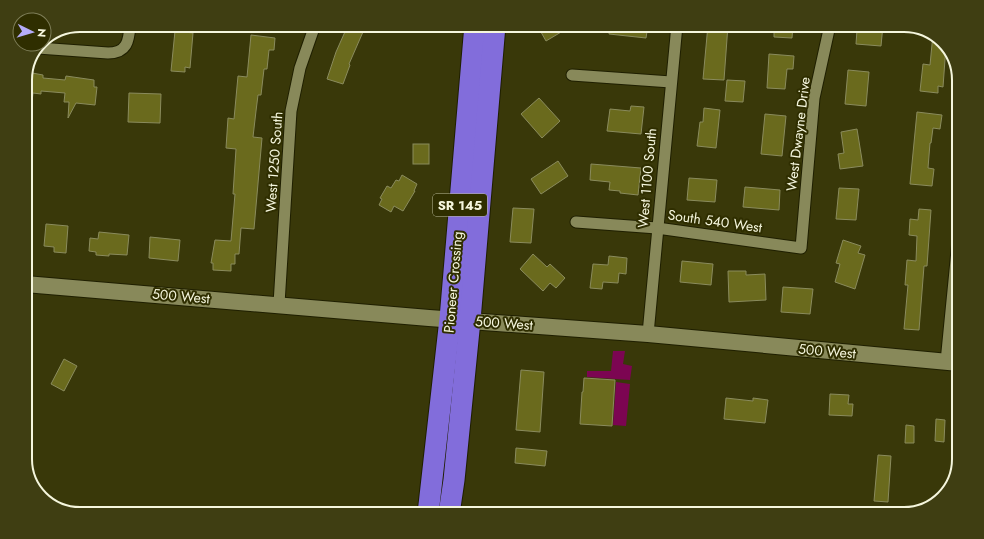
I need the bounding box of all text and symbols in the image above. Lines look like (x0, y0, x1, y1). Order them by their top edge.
north arrow (12, 12, 52, 52)
text: N (34, 28, 50, 38)
street label: West Dwayne Drive (781, 76, 815, 192)
street label: West 1250 South (260, 111, 288, 213)
street label: West 1100 South (633, 127, 661, 229)
road number: SR 145 (433, 194, 487, 216)
street label: South 540 West (666, 204, 764, 238)
street label: Pioneer Crossing (439, 230, 467, 334)
street label: 500 West (151, 284, 211, 309)
street label: 500 West (474, 311, 534, 335)
street label: 500 West (797, 339, 857, 364)

